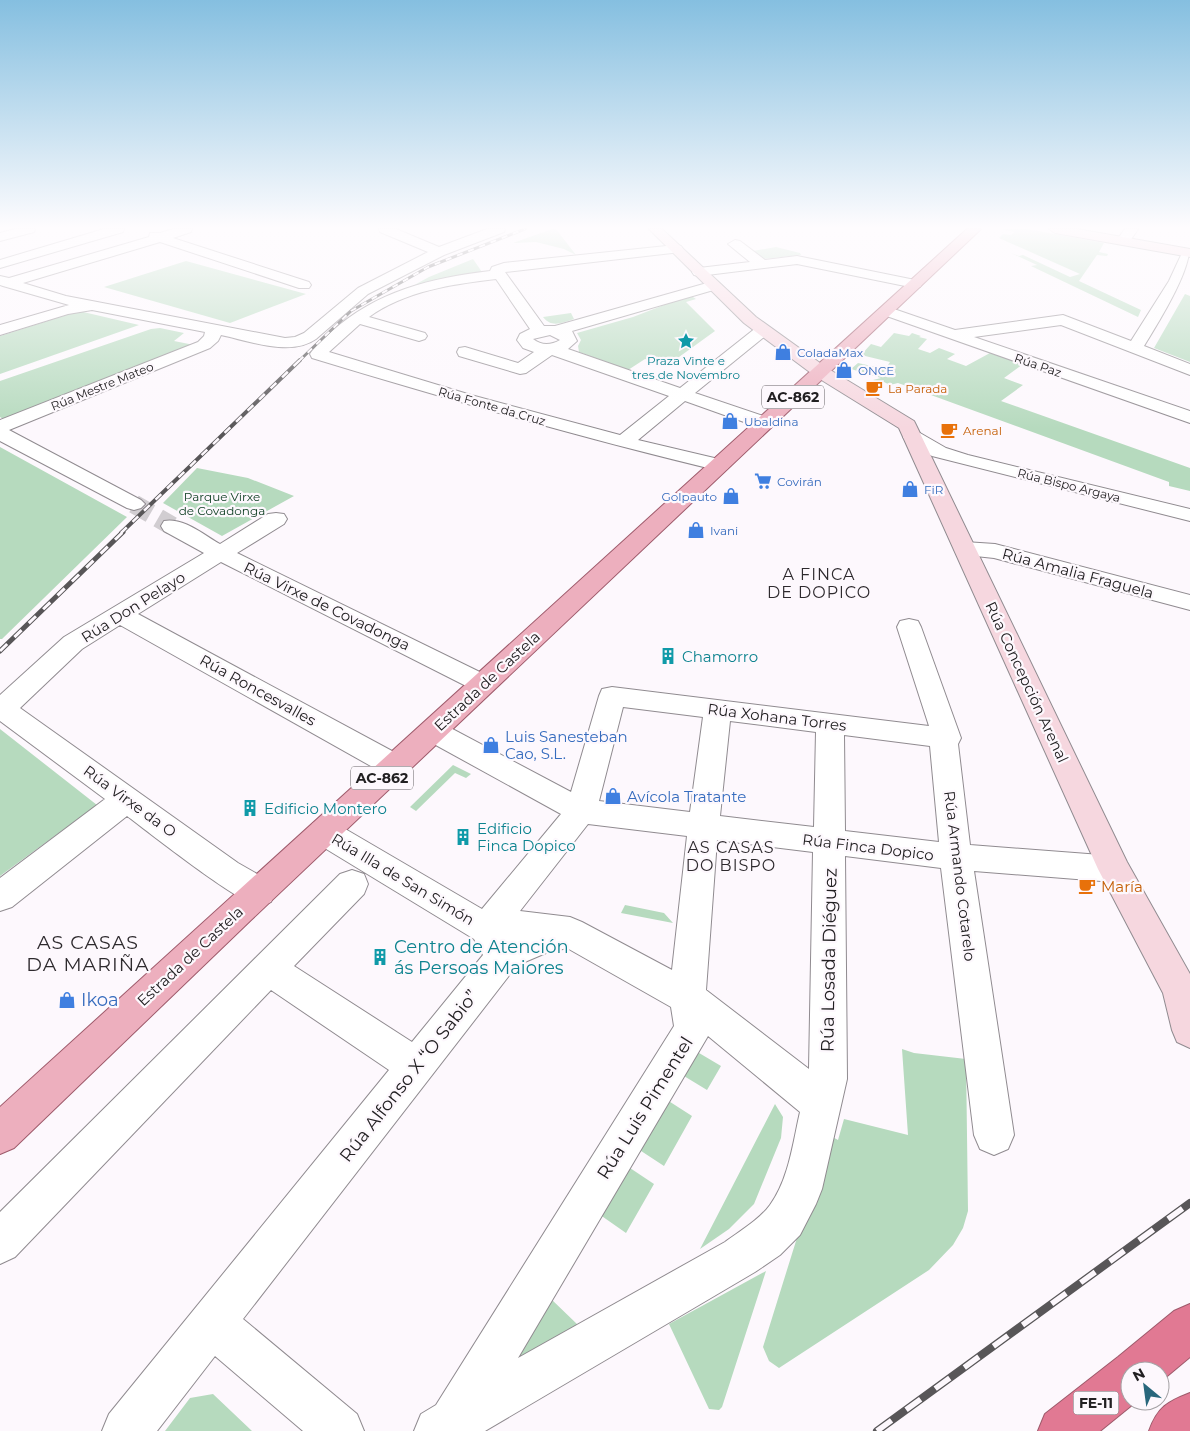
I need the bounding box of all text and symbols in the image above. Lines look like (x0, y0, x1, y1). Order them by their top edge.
place icon: Praza Vinte e tres de Novembro (676, 331, 696, 351)
shop icon: ColadaMax (773, 342, 793, 362)
place label: ColadaMax (797, 345, 864, 360)
street label: Rúa Paz (1013, 350, 1063, 380)
place label: Praza Vinte e tres de Novembro (632, 353, 740, 382)
street label: Rúa Mestre Mateo (48, 359, 156, 413)
shop icon: ONCE (834, 360, 854, 380)
place label: ONCE (858, 363, 894, 378)
cafe icon: La Parada (864, 378, 884, 398)
place label: La Parada (888, 381, 947, 396)
street label: Rúa Fonte da Cruz (437, 384, 547, 428)
road number: AC-862 (762, 386, 824, 408)
shop icon: Ubaldina (720, 411, 740, 431)
place label: Ubaldina (744, 414, 798, 429)
cafe icon: Arenal (939, 420, 959, 440)
place label: Arenal (963, 423, 1002, 438)
street label: Rúa Bispo Argaya (1016, 465, 1122, 505)
supermarket icon: Covirán (753, 471, 773, 491)
place label: Covirán (777, 474, 822, 489)
shop icon: FiR (900, 479, 920, 499)
place label: FiR (924, 482, 944, 497)
shop icon: Golpauto (721, 486, 741, 506)
park label: Parque Virxe de Covadonga (179, 489, 265, 518)
place label: Golpauto (662, 489, 717, 504)
shop icon: Ivani (686, 520, 706, 540)
place label: Ivani (710, 523, 738, 538)
street label: Rúa Amalia Fraguela (1000, 544, 1156, 602)
street label: Rúa Virxe de Covadonga (241, 557, 413, 655)
district label: A FINCA DE DOPICO (767, 565, 871, 602)
street label: Rúa Don Pelayo (77, 567, 189, 647)
street label: Rúa Concepción Arenal (981, 598, 1073, 766)
street label: Estrada de Castela (430, 627, 544, 735)
building icon: Chamorro (658, 646, 678, 666)
place label: Chamorro (682, 647, 758, 666)
street label: Rúa Roncesvalles (197, 650, 319, 730)
street label: Rúa Xohana Torres (707, 699, 847, 735)
place label: Luis Sanesteban Cao, S.L. (505, 727, 628, 763)
shop icon: Luis Sanesteban Cao, S.L. (481, 735, 501, 755)
street label: Rúa Virxe da O (80, 761, 180, 841)
road number: AC-862 (351, 766, 413, 790)
shop icon: Avícola Tratante (603, 786, 623, 806)
place label: Avícola Tratante (627, 787, 746, 806)
street label: Rúa Armando Cotarelo (940, 790, 980, 962)
building icon: Edificio Montero (240, 798, 260, 818)
place label: Edificio Montero (264, 799, 387, 818)
place label: Edificio Finca Dopico (477, 819, 576, 855)
building icon: Edificio Finca Dopico (453, 827, 473, 847)
street label: Rúa Illa de San Simón (328, 829, 478, 929)
street label: Rúa Finca Dopico (801, 830, 935, 864)
district label: AS CASAS DO BISPO (686, 838, 776, 875)
street label: Rúa Losada Diéguez (816, 868, 842, 1052)
cafe icon: María (1077, 876, 1097, 896)
place label: María (1101, 877, 1143, 896)
street label: Estrada de Castela (133, 902, 247, 1010)
district label: AS CASAS DA MARIÑA (26, 931, 150, 976)
place label: Centro de Atención ás Persoas Maiores (394, 936, 569, 979)
building icon: Centro de Atención ás Persoas Maiores (370, 947, 390, 967)
street label: Rúa Alfonso X “O Sabio” (335, 986, 483, 1166)
place label: Ikoa (81, 989, 119, 1011)
shop icon: Ikoa (57, 990, 77, 1010)
street label: Rúa Luis Pimentel (592, 1033, 698, 1183)
north arrow (1120, 1361, 1170, 1411)
text: N (1129, 1364, 1148, 1385)
road number: FE-11 (1074, 1392, 1118, 1415)

